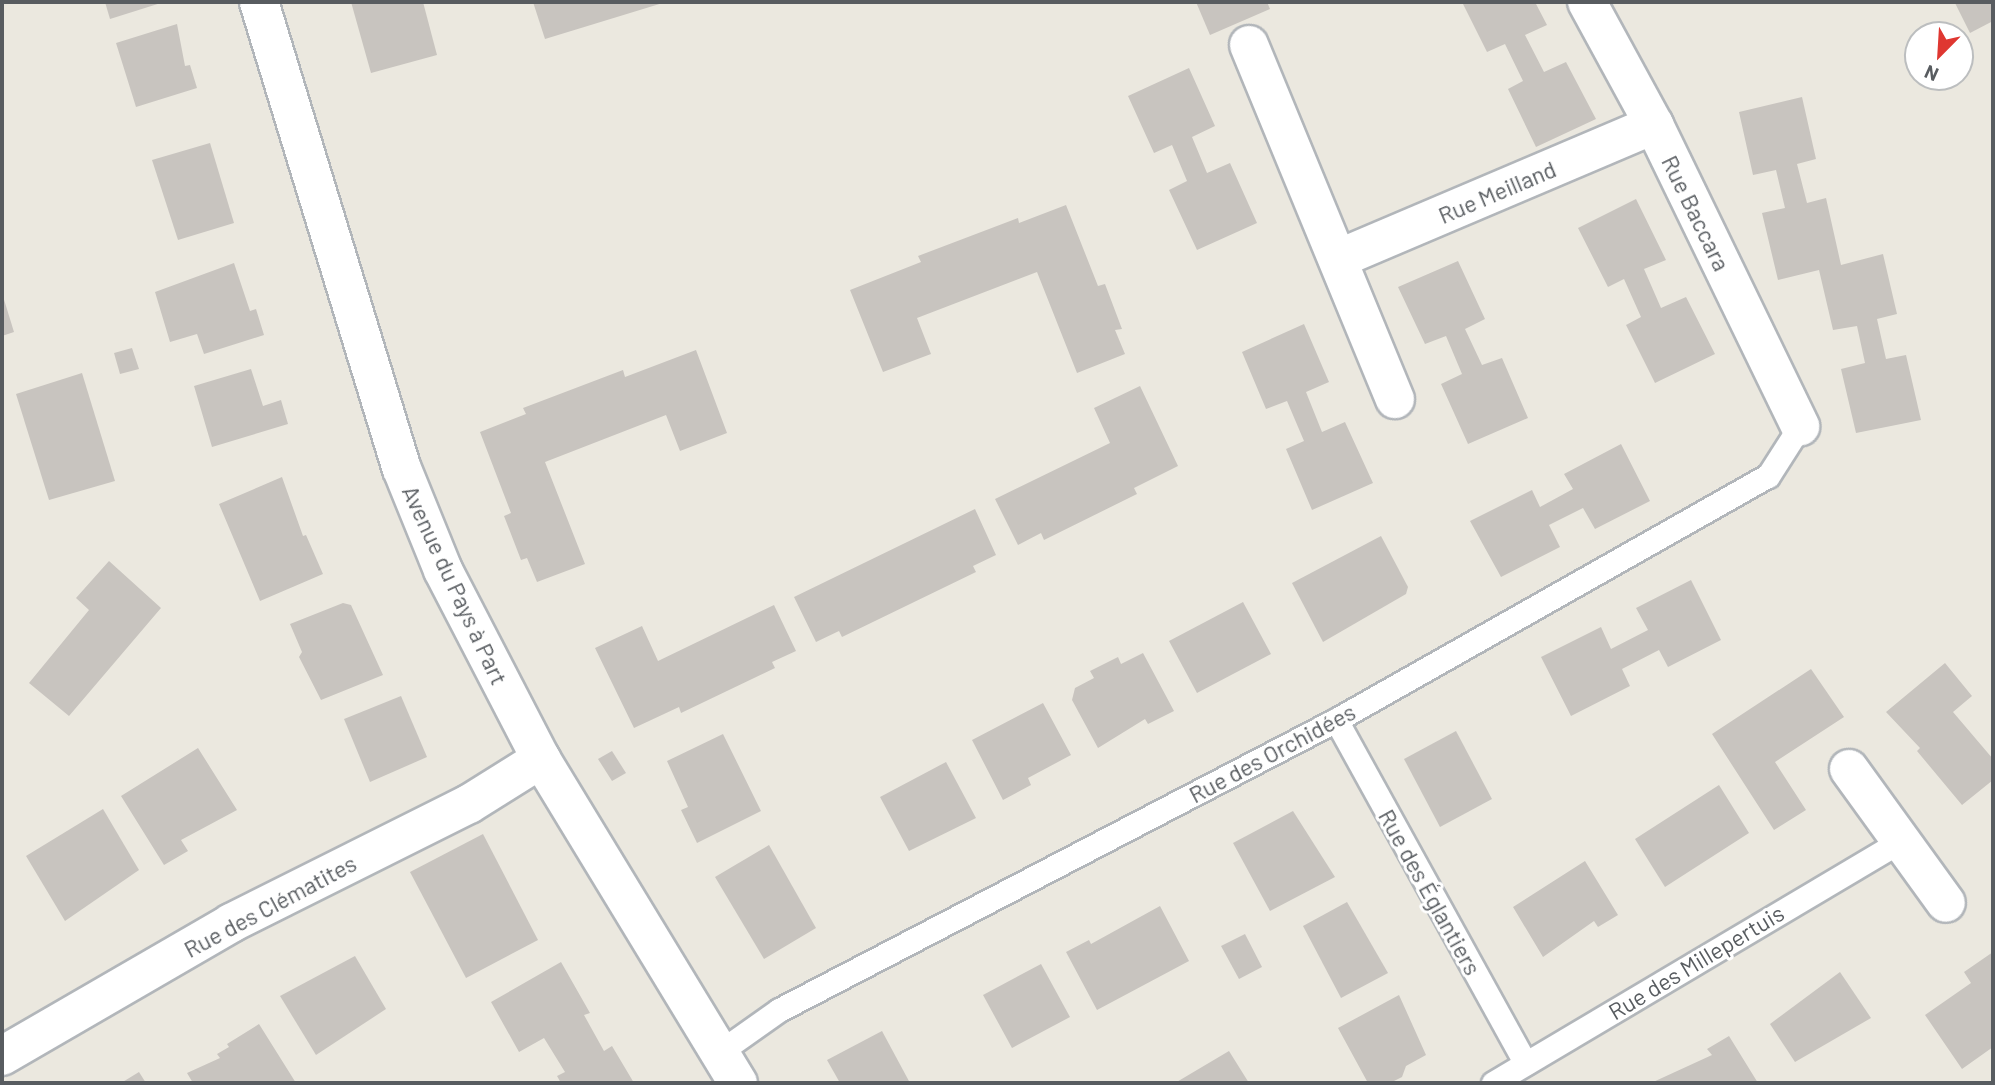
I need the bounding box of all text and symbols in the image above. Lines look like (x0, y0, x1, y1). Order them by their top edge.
north arrow (1904, 21, 1974, 91)
text: N (1921, 61, 1942, 87)
street label: Rue Baccara (1656, 151, 1736, 275)
street label: Rue Meilland (1434, 155, 1560, 229)
street label: Avenue du Pays à Part (397, 481, 513, 689)
street label: Rue des Orchidées (1184, 698, 1360, 808)
street label: Rue des Églantiers (1373, 804, 1487, 980)
street label: Rue des Clématites (179, 849, 361, 963)
street label: Rue des Millepertuis (1603, 899, 1789, 1025)

